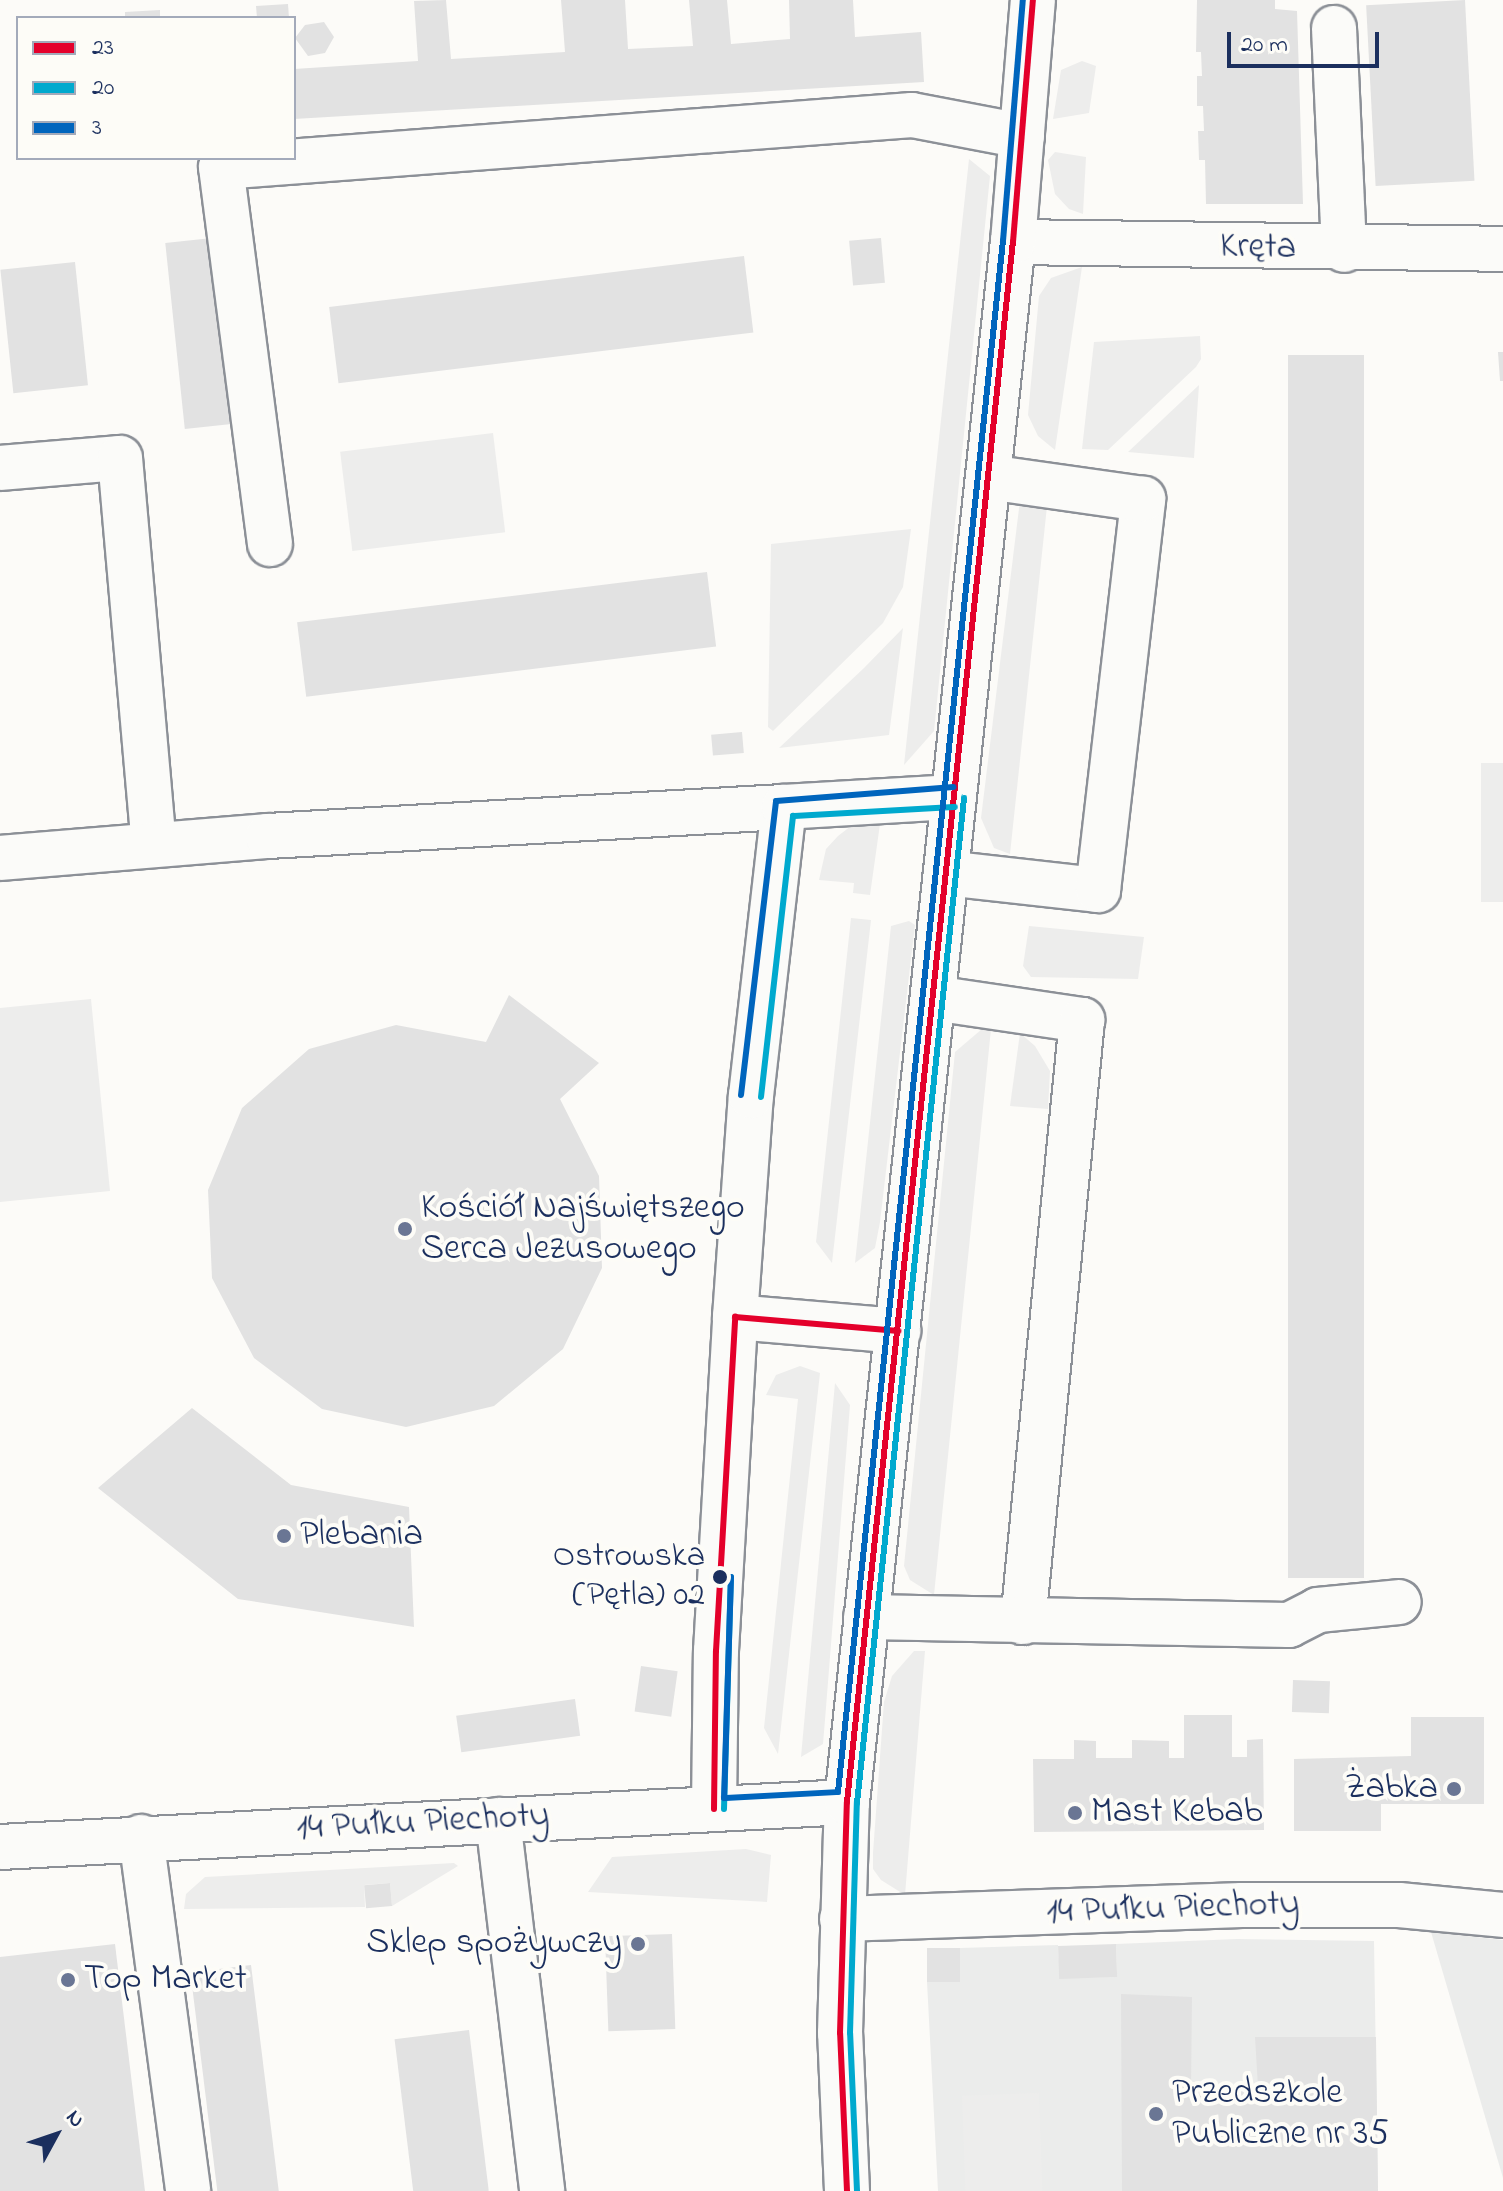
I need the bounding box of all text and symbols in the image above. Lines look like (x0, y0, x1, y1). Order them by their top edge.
legend (16, 16, 296, 160)
scale bar (1231, 16, 1383, 66)
text: 20 m (1241, 28, 1288, 63)
text: 23 (92, 31, 114, 66)
text: 20 (92, 71, 114, 106)
text: 3 (92, 111, 102, 146)
street label: Kręta (1219, 226, 1297, 270)
place label: Kościół Najświętszego Serca Jezusowego (421, 1186, 745, 1271)
marker: Kościół Najświętszego Serca Jezusowego (396, 1220, 414, 1238)
place label: Plebania (300, 1514, 423, 1558)
marker: Plebania (275, 1527, 293, 1545)
place label: Ostrowska (Pętla) 02 (553, 1537, 705, 1616)
marker: Ostrowska (Pętla) 02 (712, 1569, 728, 1585)
place label: Żabka (1345, 1767, 1438, 1811)
marker: Żabka (1445, 1780, 1463, 1798)
place label: Mast Kebab (1091, 1791, 1263, 1835)
street label: 14 Pułku Piechoty (296, 1795, 550, 1851)
marker: Mast Kebab (1066, 1804, 1084, 1822)
street label: 14 Pułku Piechoty (1046, 1883, 1300, 1935)
place label: Sklep spożywczy (366, 1922, 622, 1966)
marker: Sklep spożywczy (629, 1935, 647, 1953)
place label: Top Market (84, 1958, 247, 2002)
marker: Top Market (59, 1971, 77, 1989)
place label: Przedszkole Publiczne nr 35 (1172, 2071, 1389, 2156)
north arrow (16, 2095, 96, 2175)
text: N (57, 2104, 91, 2136)
marker: Przedszkole Publiczne nr 35 (1147, 2105, 1165, 2123)

